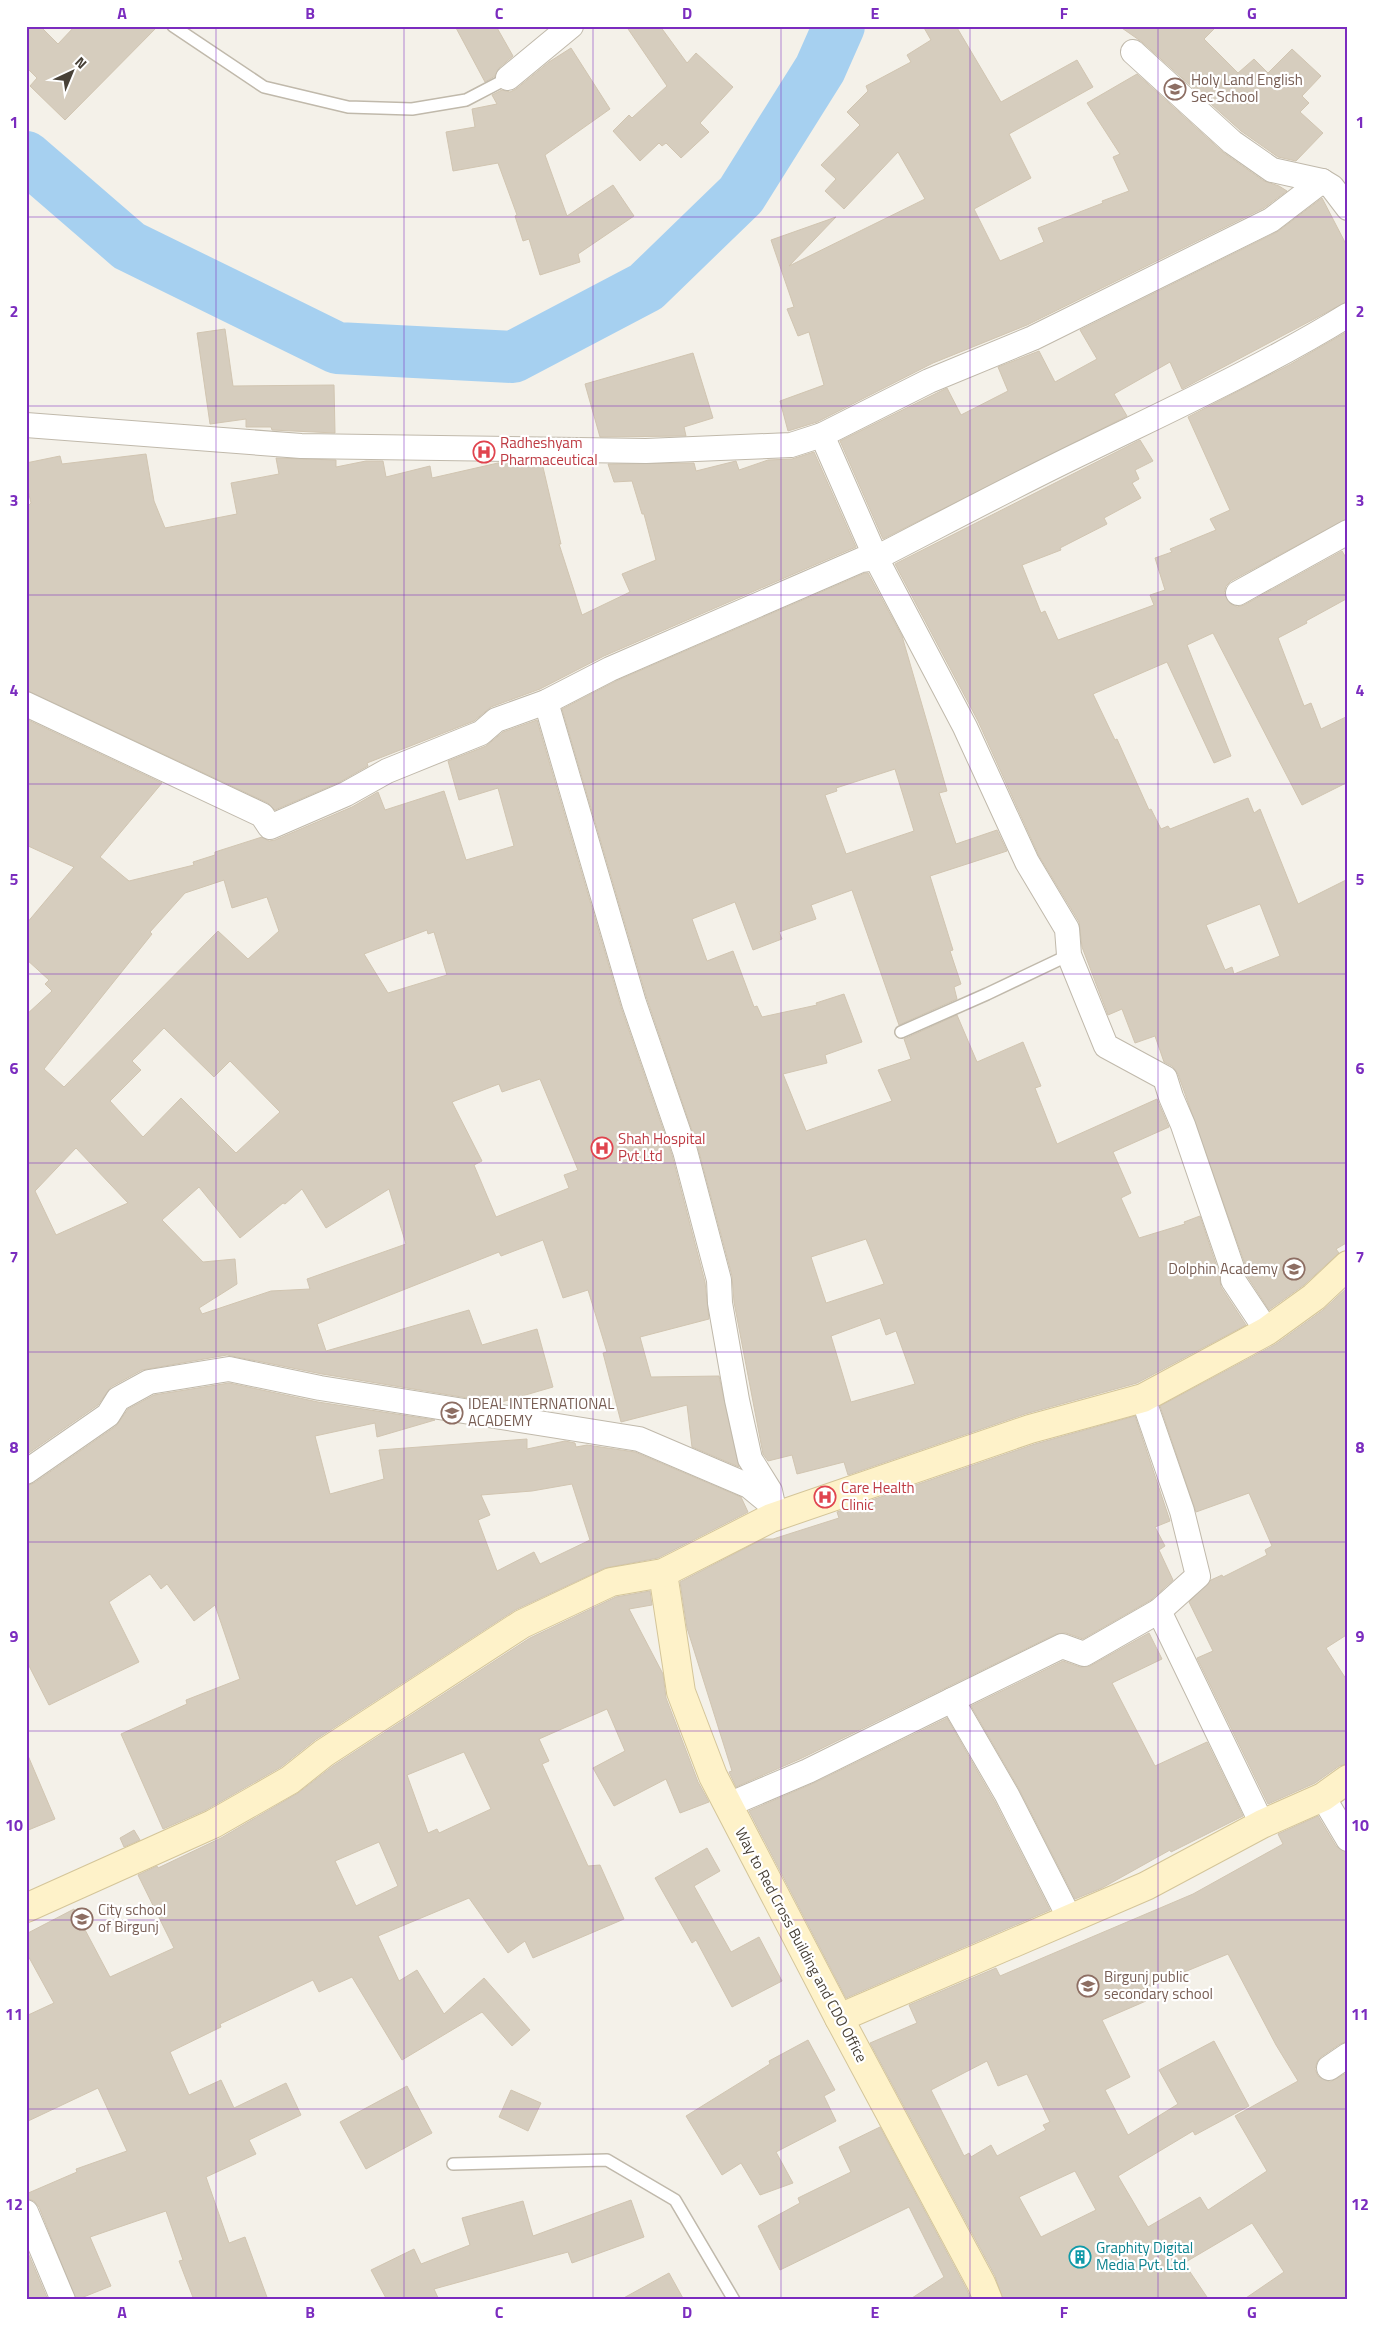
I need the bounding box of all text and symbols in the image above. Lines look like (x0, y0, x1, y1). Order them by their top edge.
text: A (117, 1, 127, 25)
text: B (305, 1, 315, 25)
text: C (495, 1, 504, 25)
text: D (682, 1, 692, 25)
text: E (871, 1, 880, 25)
text: F (1060, 1, 1069, 25)
text: G (1247, 1, 1257, 25)
north arrow (48, 48, 98, 98)
text: N (71, 51, 92, 73)
place label: Holy Land English Sec School (1191, 68, 1303, 108)
school or university icon: Holy Land English Sec School (1163, 77, 1187, 101)
text: 1 (10, 110, 18, 134)
text: 1 (1356, 110, 1364, 134)
text: 2 (10, 299, 18, 323)
text: 2 (1356, 299, 1364, 323)
place label: Radheshyam Pharmaceutical (500, 431, 598, 471)
hospital icon: Radheshyam Pharmaceutical (472, 440, 496, 464)
text: 3 (10, 488, 18, 512)
text: 3 (1356, 488, 1364, 512)
text: 4 (10, 678, 19, 702)
text: 4 (1356, 678, 1365, 702)
text: 5 (10, 867, 19, 891)
text: 5 (1356, 867, 1365, 891)
text: 6 (10, 1056, 19, 1080)
text: 6 (1356, 1056, 1365, 1080)
place label: Shah Hospital Pvt Ltd (618, 1127, 705, 1167)
hospital icon: Shah Hospital Pvt Ltd (590, 1136, 614, 1160)
text: 7 (10, 1245, 18, 1269)
text: 7 (1356, 1245, 1364, 1269)
place label: Dolphin Academy (1168, 1257, 1278, 1280)
school or university icon: Dolphin Academy (1282, 1257, 1306, 1281)
place label: IDEAL INTERNATIONAL ACADEMY (468, 1392, 614, 1432)
school or university icon: IDEAL INTERNATIONAL ACADEMY (440, 1401, 464, 1425)
text: 8 (10, 1435, 19, 1459)
text: 8 (1356, 1435, 1365, 1459)
place label: Care Health Clinic (841, 1476, 915, 1516)
hospital icon: Care Health Clinic (813, 1485, 837, 1509)
text: 9 (10, 1624, 19, 1648)
text: 9 (1356, 1624, 1365, 1648)
text: 10 (5, 1813, 23, 1837)
text: 10 (1351, 1813, 1369, 1837)
street label: Way to Red Cross Building and CDO Office (730, 1823, 873, 2066)
place label: City school of Birgunj (98, 1898, 166, 1938)
school or university icon: City school of Birgunj (70, 1907, 94, 1931)
place label: Birgunj public secondary school (1104, 1965, 1213, 2005)
school or university icon: Birgunj public secondary school (1076, 1974, 1100, 1998)
text: 11 (5, 2002, 23, 2026)
text: 11 (1351, 2002, 1369, 2026)
text: 12 (5, 2192, 23, 2216)
text: 12 (1351, 2192, 1369, 2216)
place label: Graphity Digital Media Pvt. Ltd. (1096, 2236, 1193, 2276)
building icon: Graphity Digital Media Pvt. Ltd. (1068, 2245, 1092, 2269)
text: A (117, 2300, 127, 2324)
text: B (305, 2300, 315, 2324)
text: C (495, 2300, 504, 2324)
text: D (682, 2300, 692, 2324)
text: E (871, 2300, 880, 2324)
text: F (1060, 2300, 1069, 2324)
text: G (1247, 2300, 1257, 2324)

